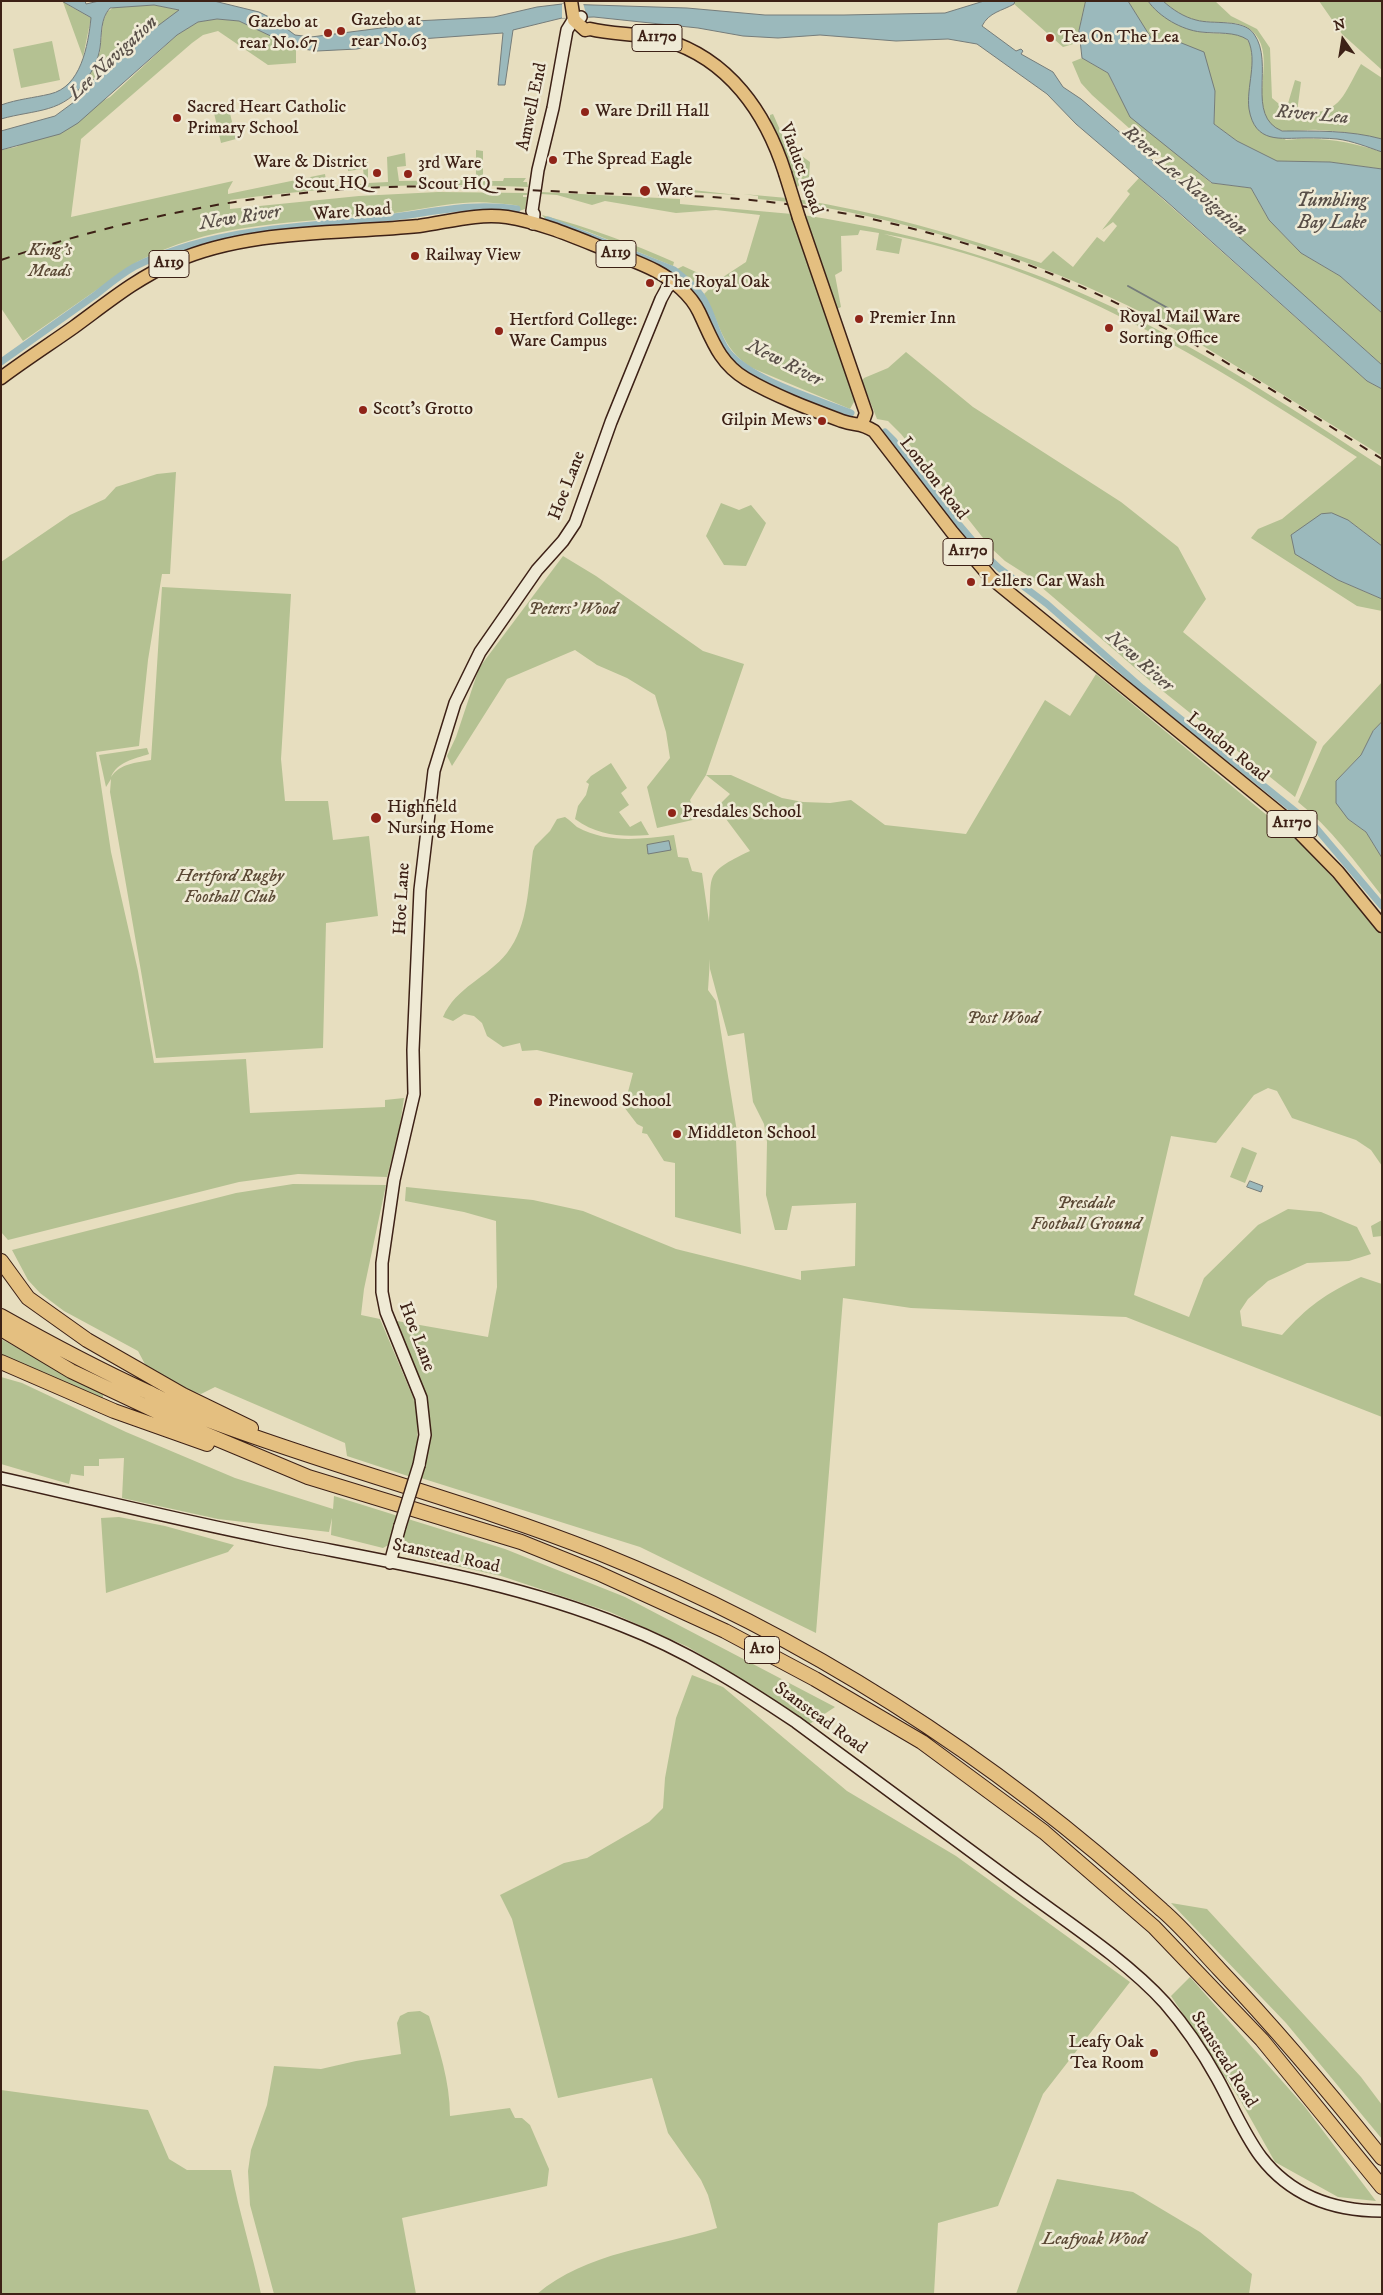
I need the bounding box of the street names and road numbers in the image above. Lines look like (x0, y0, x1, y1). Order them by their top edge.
road number: A1170 (632, 24, 682, 52)
street label: Amwell End (513, 61, 553, 153)
street label: Viaduct Road (773, 120, 827, 218)
street label: Ware Road (312, 199, 392, 227)
road number: A119 (596, 240, 636, 268)
road number: A119 (149, 250, 189, 278)
street label: London Road (894, 433, 972, 525)
street label: Hoe Lane (545, 448, 591, 524)
road number: A1170 (943, 538, 993, 566)
street label: London Road (1182, 708, 1272, 788)
road number: A1170 (1267, 811, 1317, 838)
street label: Hoe Lane (390, 862, 416, 936)
street label: Hoe Lane (393, 1299, 439, 1375)
street label: Stanstead Road (390, 1535, 502, 1579)
road number: A10 (744, 1636, 780, 1664)
street label: Stanstead Road (769, 1678, 871, 1760)
street label: Stanstead Road (1185, 2008, 1261, 2112)

